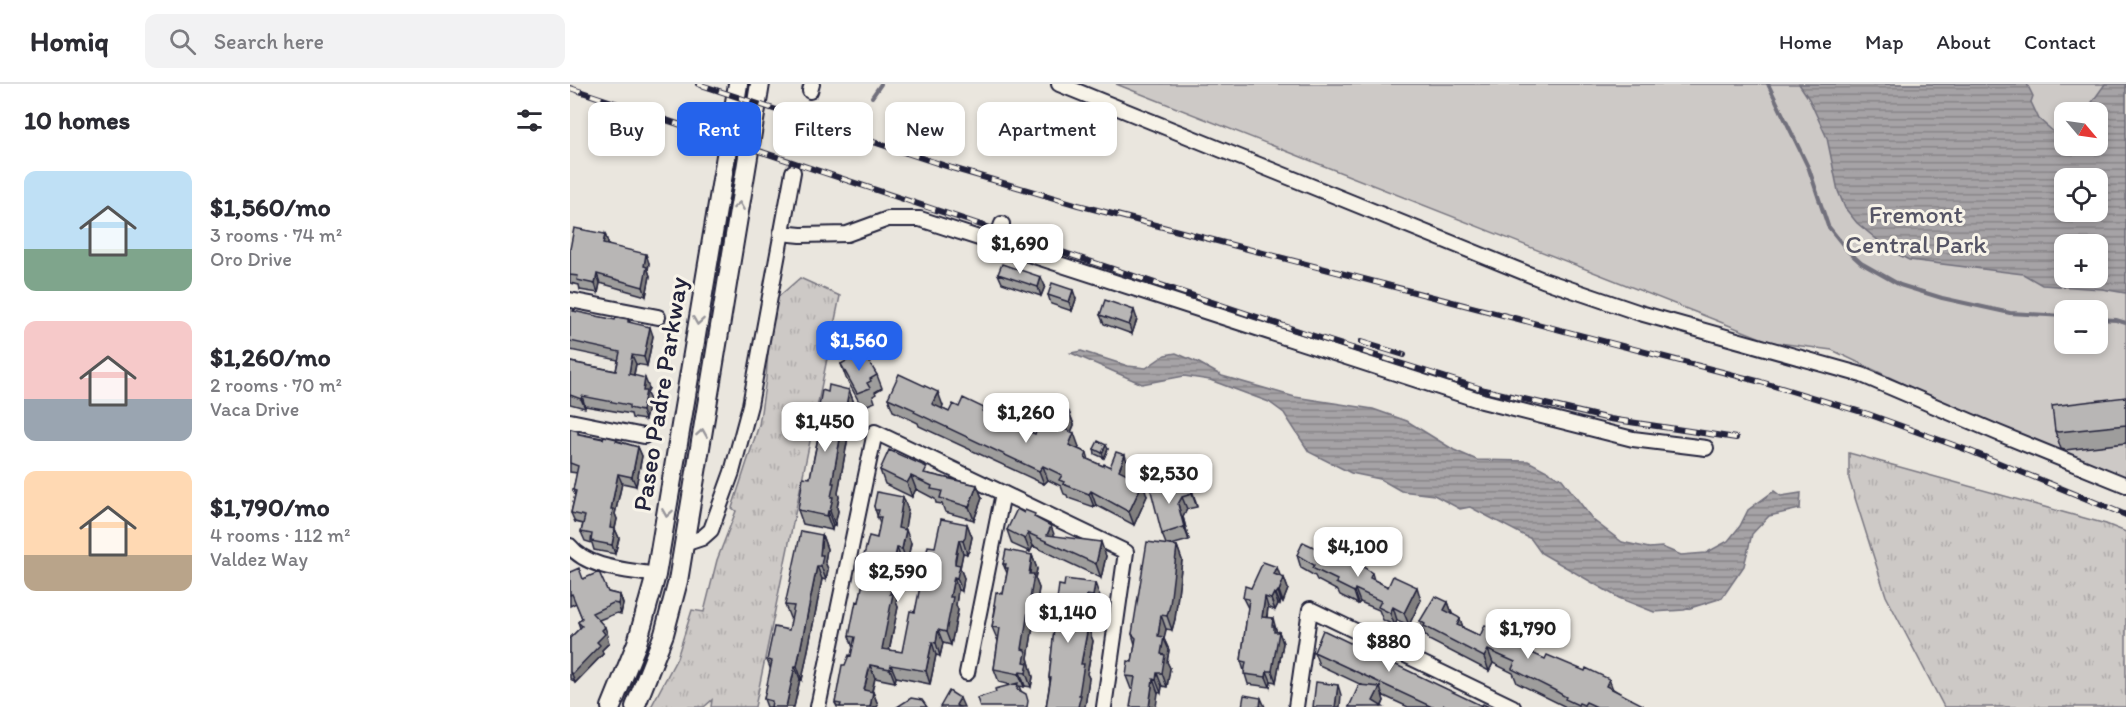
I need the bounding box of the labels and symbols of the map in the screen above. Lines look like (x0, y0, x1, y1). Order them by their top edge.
north arrow (2054, 102, 2108, 156)
park label: Fremont Central Park (1845, 198, 1987, 260)
one-way arrow (732, 202, 745, 212)
pin: $1,690 (971, 224, 1069, 275)
street label: Paseo Padre Parkway (626, 275, 694, 513)
one-way arrow (692, 316, 705, 326)
pin: $1,560 (810, 321, 908, 372)
pin: $1,260 (977, 393, 1075, 444)
pin: $1,450 (776, 402, 874, 453)
one-way arrow (695, 428, 708, 438)
pin: $2,530 (1120, 454, 1218, 505)
one-way arrow (661, 509, 673, 518)
pin: $4,100 (1309, 527, 1407, 578)
pin: $2,590 (849, 552, 947, 603)
pin: $1,140 (1019, 593, 1117, 644)
pin: $1,790 (1479, 609, 1577, 660)
pin: $880 (1353, 622, 1425, 673)

